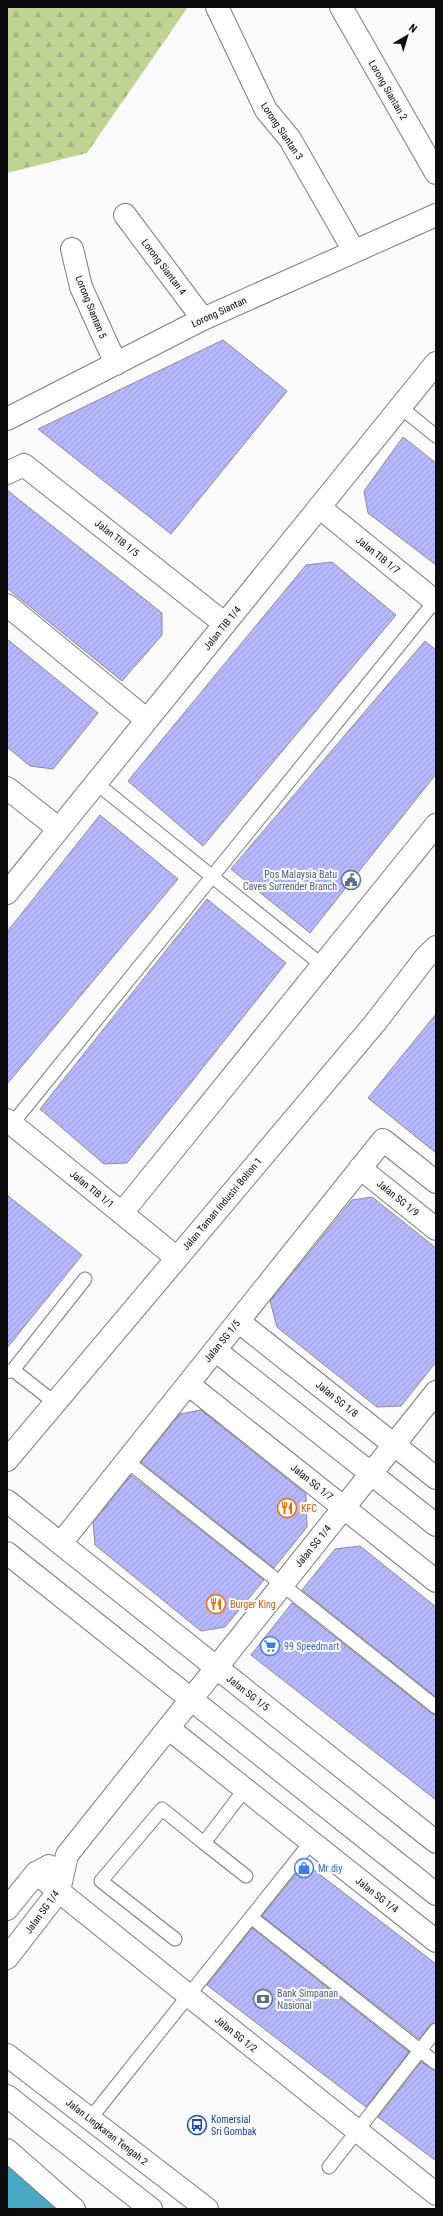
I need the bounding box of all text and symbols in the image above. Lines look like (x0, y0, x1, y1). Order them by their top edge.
north arrow (387, 16, 427, 56)
text: N (406, 21, 420, 36)
street label: Lorong Siantan 2 (367, 58, 409, 122)
street label: Lorong Siantan 3 (259, 100, 305, 162)
street label: Lorong Siantan 4 (140, 237, 189, 297)
street label: Lorong Siantan 5 (73, 274, 109, 340)
street label: Lorong Siantan (190, 294, 248, 330)
street label: Jalan TIB 1/5 (93, 517, 141, 559)
street label: Jalan TIB 1/7 (354, 534, 402, 576)
street label: Jalan TIB 1/4 (201, 604, 243, 652)
place label: Pos Malaysia Batu Caves Surrender Branch (243, 869, 337, 892)
public building icon: Pos Malaysia Batu Caves Surrender Branch (340, 869, 362, 891)
street label: Jalan Taman Industri Bolton 1 (180, 1155, 264, 1253)
street label: Jalan TIB 1/1 (68, 1168, 116, 1210)
street label: Jalan SG 1/9 (375, 1178, 421, 1218)
street label: Jalan SG 1/5 (202, 1318, 242, 1364)
street label: Jalan SG 1/8 (314, 1379, 360, 1419)
street label: Jalan SG 1/7 (289, 1462, 335, 1502)
restaurant icon: KFC (276, 1497, 298, 1519)
place label: KFC (301, 1503, 317, 1514)
street label: Jalan SG 1/4 (293, 1523, 333, 1569)
restaurant icon: Burger King (205, 1593, 227, 1615)
place label: Burger King (230, 1599, 276, 1610)
supermarket icon: 99 Speedmart (259, 1635, 281, 1657)
place label: 99 Speedmart (284, 1641, 339, 1652)
street label: Jalan SG 1/5 (225, 1673, 271, 1713)
shop icon: Mr diy (293, 1857, 315, 1879)
place label: Mr diy (318, 1863, 342, 1874)
street label: Jalan SG 1/4 (354, 1875, 400, 1915)
street label: Jalan SG 1/4 (23, 1888, 61, 1936)
bank icon: Bank Simpanan Nasional (252, 1988, 274, 2010)
place label: Bank Simpanan Nasional (277, 1988, 338, 2011)
street label: Jalan SG 1/2 (213, 2014, 259, 2054)
street label: Jalan Lingkaran Tengah 2 (64, 2097, 150, 2167)
bus stop icon: Komersial Sri Gombak (186, 2114, 208, 2136)
place label: Komersial Sri Gombak (211, 2114, 257, 2137)

